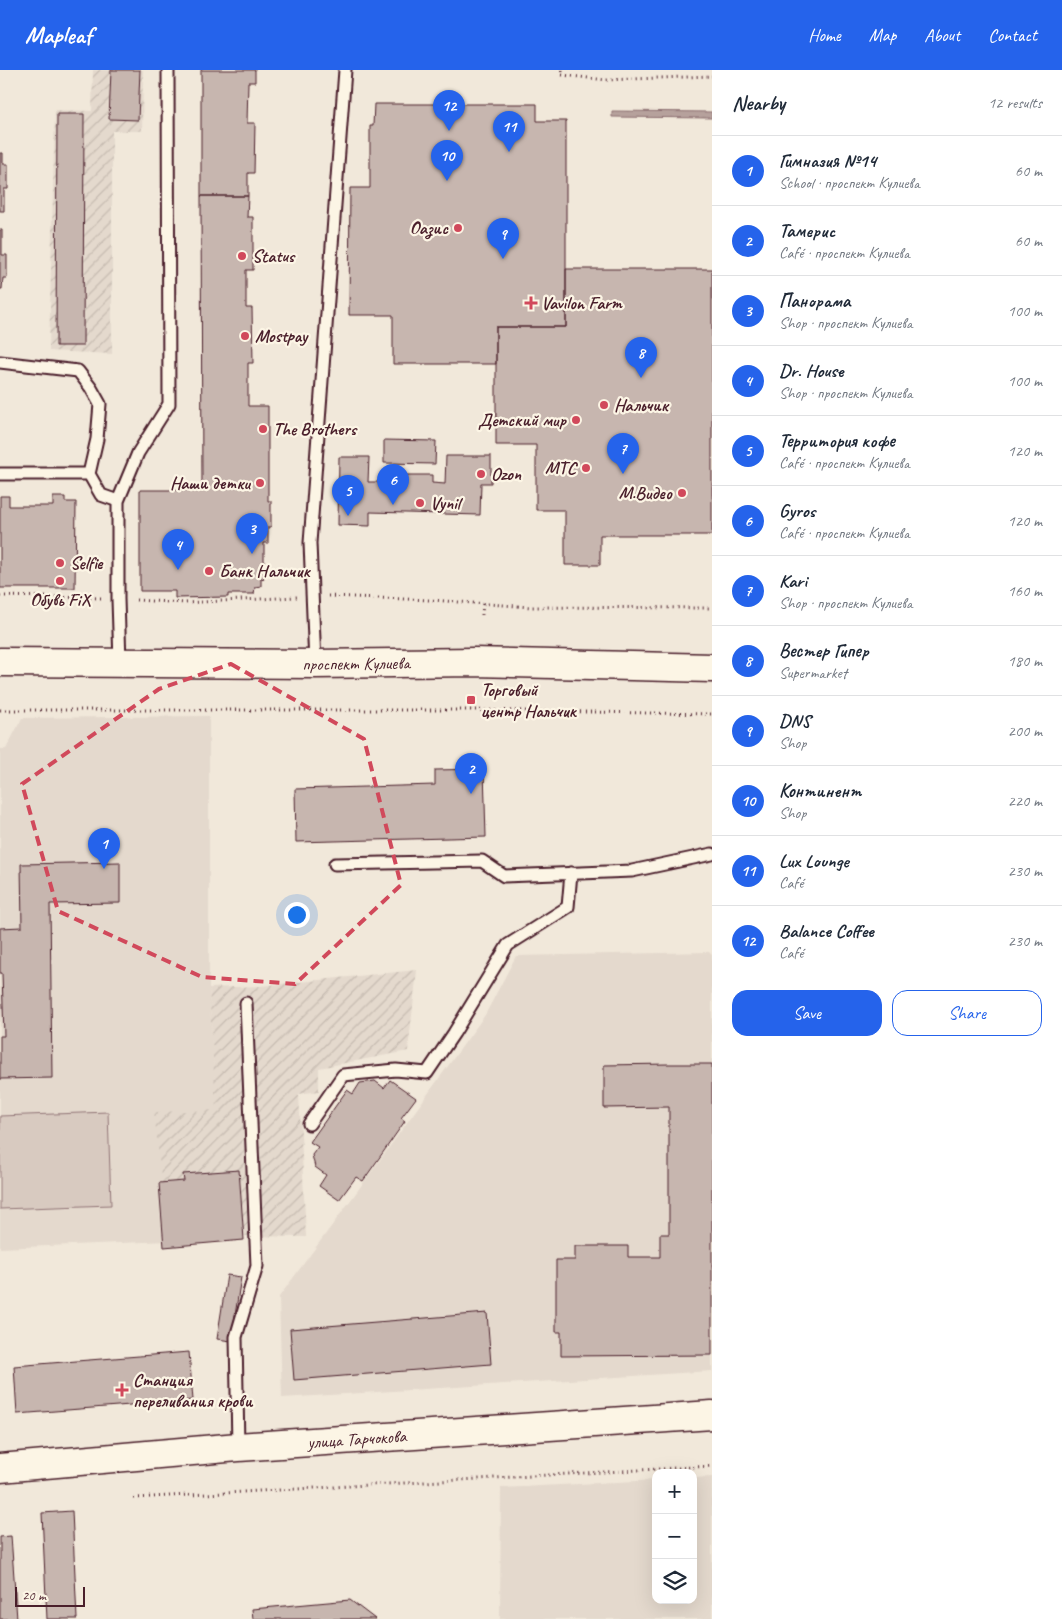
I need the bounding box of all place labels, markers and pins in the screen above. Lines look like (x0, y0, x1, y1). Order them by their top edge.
pin: 12 (433, 90, 465, 131)
pin: 11 (493, 111, 525, 152)
pin: 10 (431, 140, 463, 181)
place label: Оазис (410, 217, 449, 240)
pin: 9 (487, 218, 519, 259)
marker: Оазис (452, 222, 464, 234)
place label: Status (252, 245, 296, 267)
marker: Status (236, 250, 248, 262)
place label: Vavilon Farm (541, 292, 623, 314)
marker: Vavilon Farm (525, 297, 537, 309)
place label: Mostpay (255, 325, 309, 347)
marker: Mostpay (239, 330, 251, 342)
pin: 8 (625, 337, 657, 378)
place label: Нальчик (614, 394, 670, 416)
marker: Нальчик (598, 399, 610, 411)
place label: Детский мир (478, 409, 567, 431)
marker: Детский мир (570, 414, 582, 426)
place label: The Brothers (273, 418, 358, 440)
marker: The Brothers (257, 423, 269, 435)
pin: 7 (607, 433, 639, 474)
place label: МТС (545, 457, 579, 479)
marker: МТС (580, 462, 592, 474)
place label: Ozon (491, 463, 522, 485)
pin: 6 (377, 464, 409, 505)
marker: Ozon (475, 468, 487, 480)
place label: Наши детки (170, 472, 251, 494)
pin: 5 (332, 475, 364, 516)
marker: Наши детки (254, 477, 266, 489)
place label: М.Видео (619, 482, 673, 504)
marker: М.Видео (676, 487, 688, 499)
place label: Vynil (430, 492, 464, 514)
marker: Vynil (414, 497, 426, 509)
pin: 3 (236, 513, 268, 554)
pin: 4 (162, 529, 194, 570)
place label: Selfie (70, 552, 104, 574)
marker: Selfie (54, 557, 66, 569)
place label: Банк Нальчик (219, 560, 312, 582)
marker: Банк Нальчик (203, 565, 215, 577)
marker: Обувь FiX (54, 575, 66, 587)
place label: Обувь FiX (30, 589, 92, 611)
place label: Торговый центр Нальчик (481, 679, 578, 722)
marker: Торговый центр Нальчик (465, 694, 477, 706)
pin: 2 (455, 753, 487, 794)
pin: 1 (88, 828, 120, 869)
place label: Станция переливания крови (133, 1369, 254, 1412)
marker: Станция переливания крови (115, 1383, 129, 1397)

